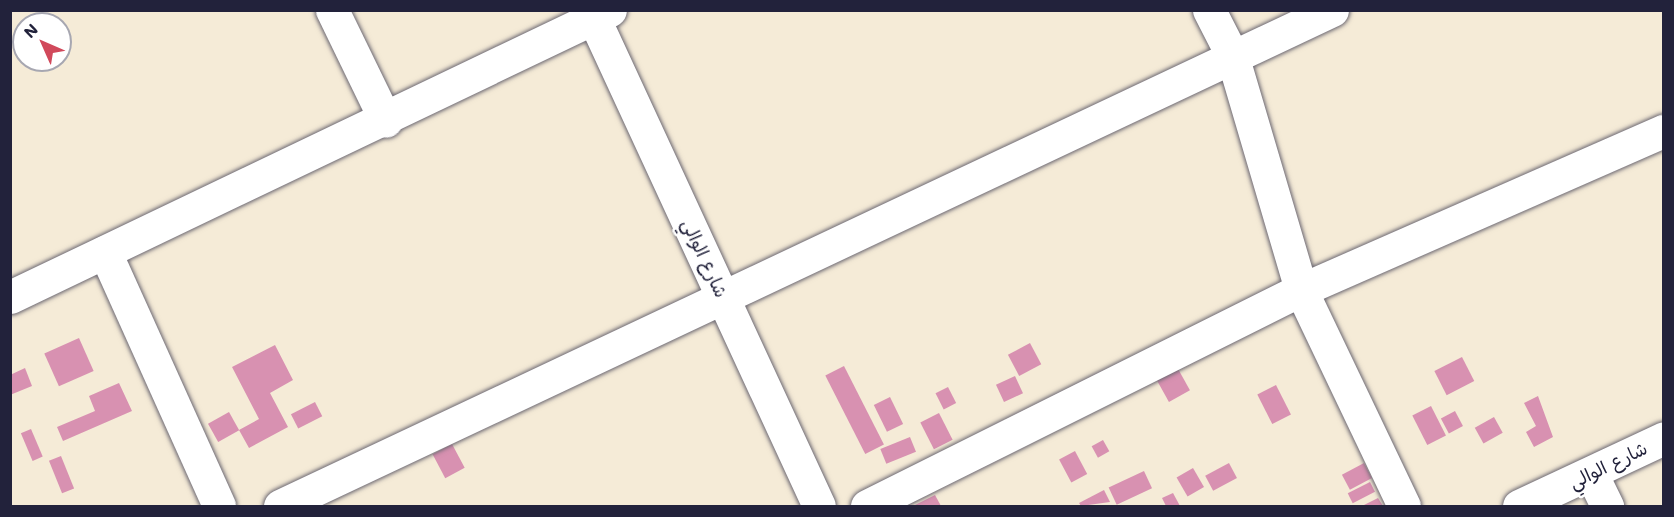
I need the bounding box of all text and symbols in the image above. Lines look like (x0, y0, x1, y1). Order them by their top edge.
north arrow (12, 12, 72, 72)
text: N (19, 19, 42, 42)
street label: شارع الوالي (677, 215, 733, 301)
street label: شارع الوالي (1565, 437, 1651, 493)

